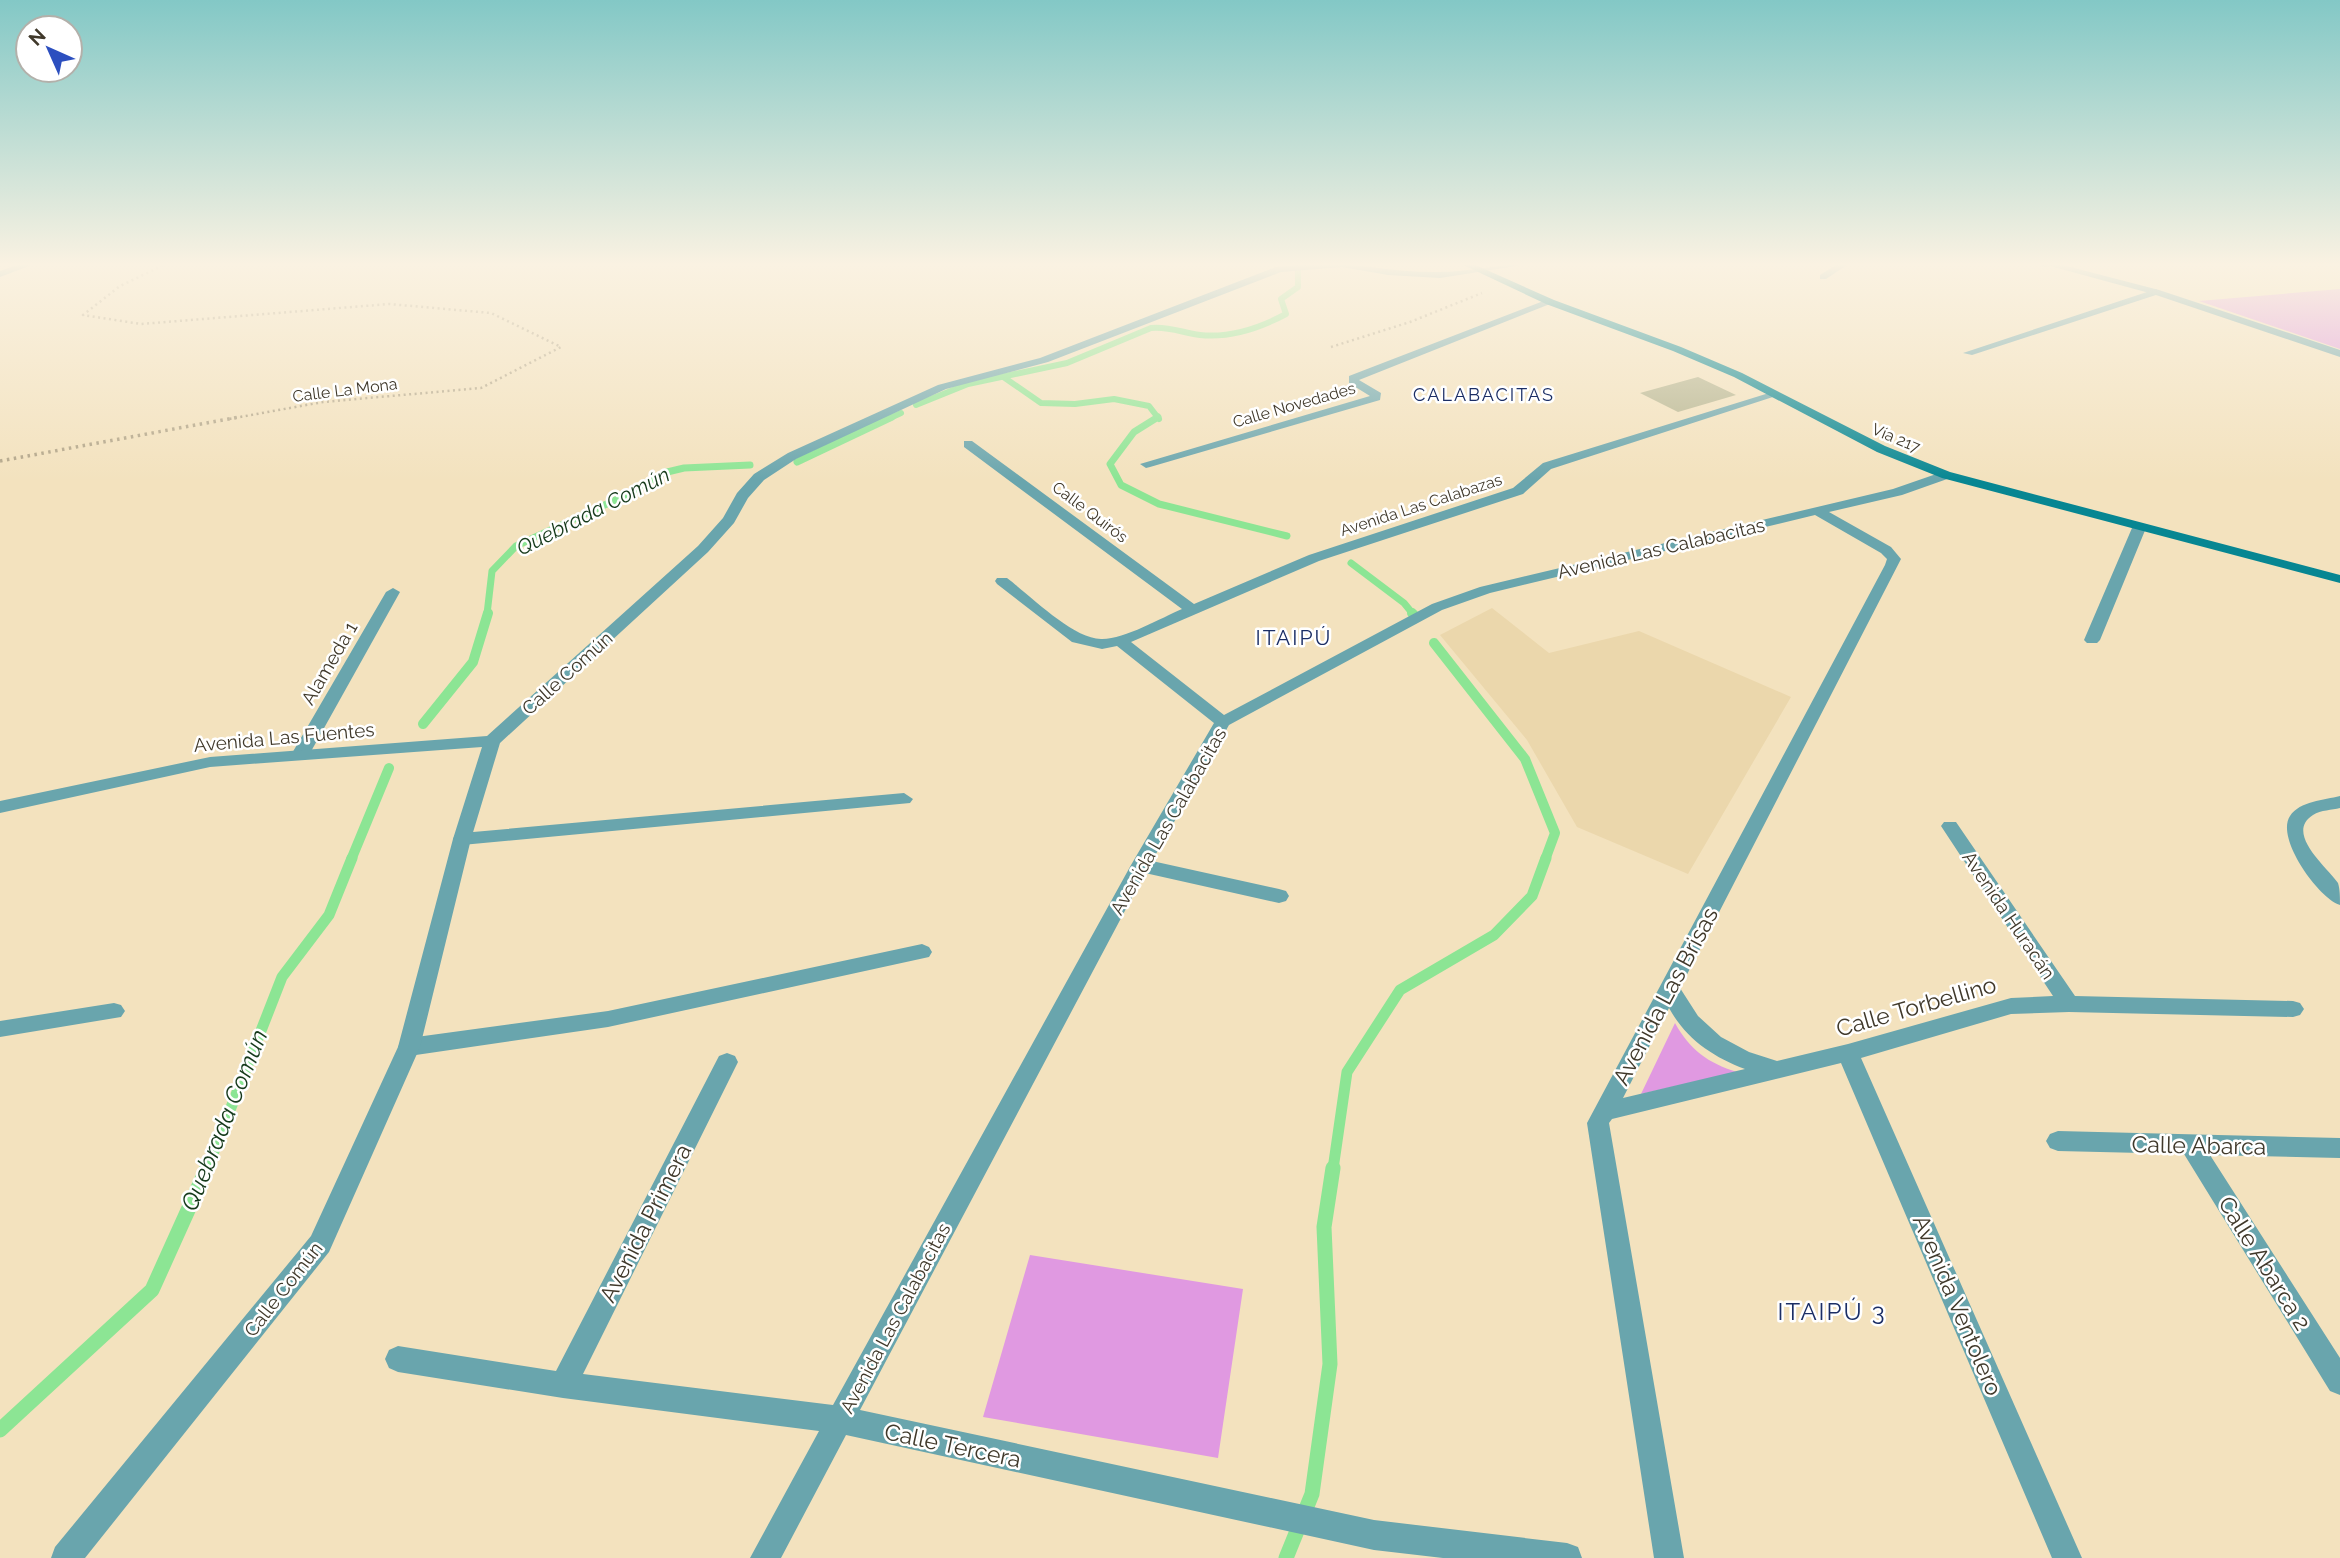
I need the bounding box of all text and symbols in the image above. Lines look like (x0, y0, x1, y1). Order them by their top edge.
north arrow (14, 14, 84, 84)
text: N (24, 24, 50, 50)
street label: Calle La Mona (292, 374, 398, 406)
street label: Calle Novedades (1230, 378, 1358, 432)
district label: CALABACITAS (1413, 384, 1555, 405)
street label: Vía 217 (1869, 419, 1924, 457)
water label: Quebrada Común (512, 462, 674, 560)
street label: Avenida Las Calabazas (1338, 470, 1505, 540)
street label: Calle Quirós (1049, 477, 1132, 547)
street label: Avenida Las Calabacitas (1555, 513, 1767, 583)
street label: Alameda 1 (296, 618, 362, 708)
district label: ITAIPÚ (1256, 625, 1332, 650)
street label: Calle Común (517, 627, 617, 719)
street label: Avenida Las Fuentes (193, 718, 375, 756)
street label: Avenida Las Calabacitas (1105, 724, 1231, 918)
street label: Avenida Huracán (1958, 847, 2060, 983)
street label: Avenida Las Brisas (1607, 903, 1723, 1089)
street label: Calle Torbellino (1833, 970, 1999, 1042)
water label: Quebrada Común (174, 1025, 274, 1215)
street label: Calle Abarca (2131, 1130, 2267, 1160)
street label: Avenida Primera (594, 1139, 696, 1307)
street label: Calle Abarca 2 (2213, 1191, 2317, 1335)
street label: Avenida Ventolero (1908, 1211, 2008, 1399)
street label: Avenida Las Calabacitas (835, 1219, 955, 1417)
street label: Calle Común (239, 1237, 327, 1341)
district label: ITAIPÚ 3 (1777, 1297, 1887, 1326)
street label: Calle Tercera (882, 1417, 1024, 1473)

